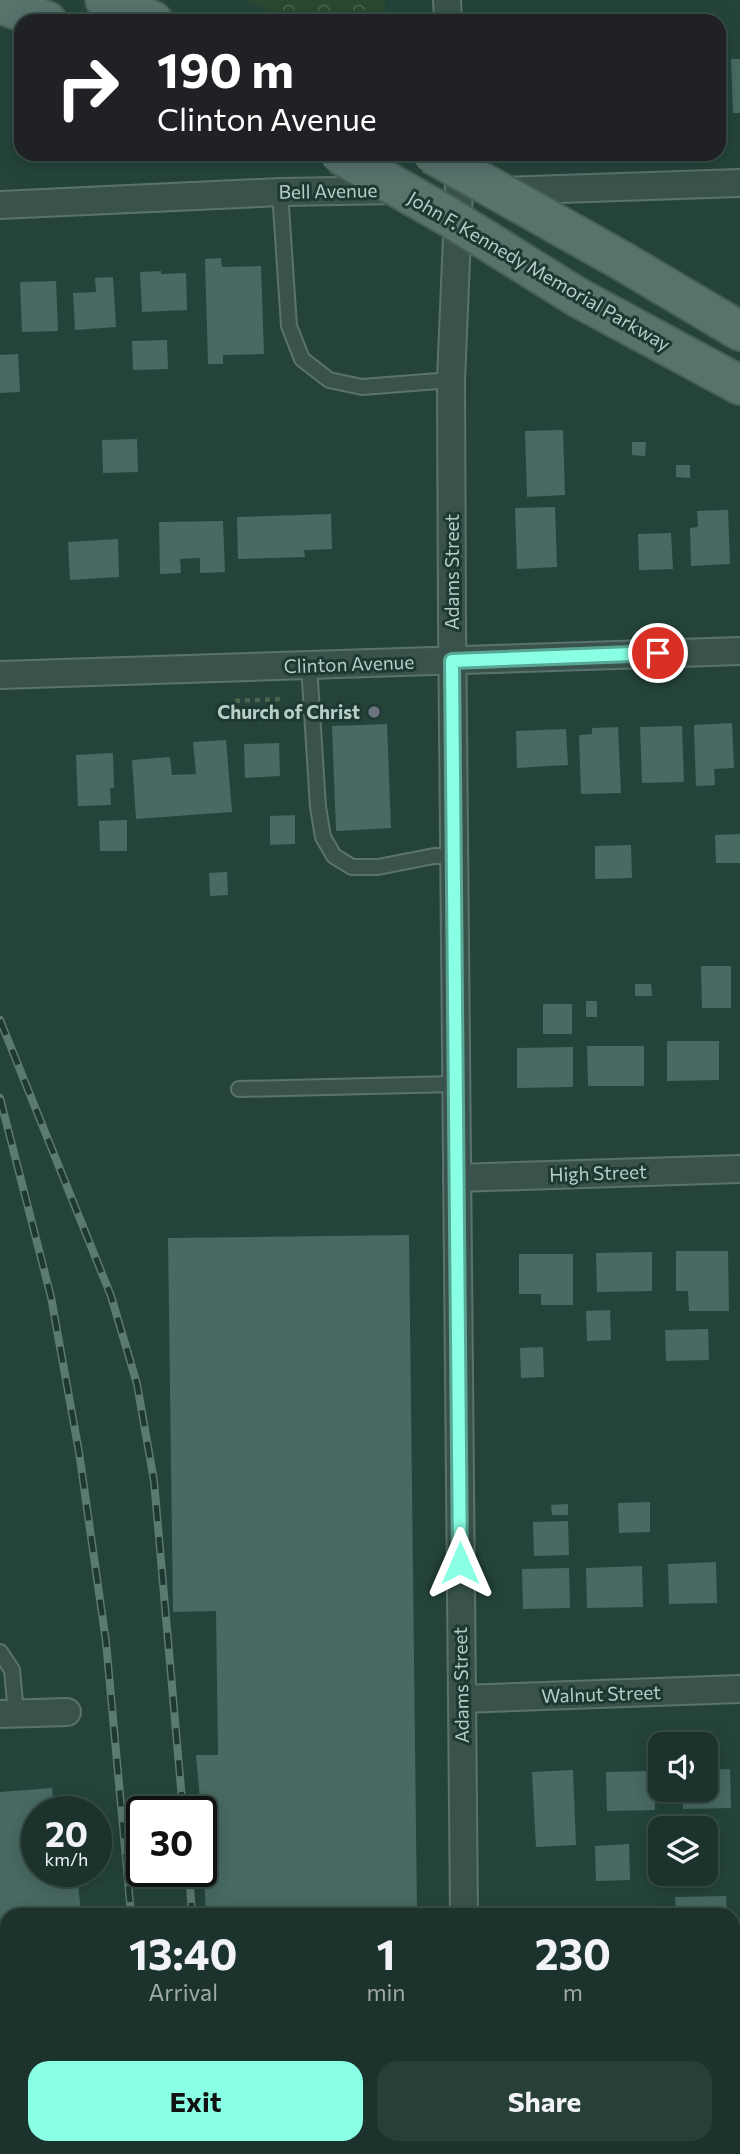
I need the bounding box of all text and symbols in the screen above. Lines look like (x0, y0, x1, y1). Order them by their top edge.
text: 190 m (157, 38, 294, 98)
icon: right (42, 42, 133, 133)
text: Clinton Avenue (157, 98, 377, 138)
street label: Bell Avenue (278, 178, 378, 203)
street label: John F. Kennedy Memorial Parkway (404, 186, 675, 355)
street label: Adams Street (440, 514, 463, 630)
pin (628, 623, 688, 683)
icon: arrive (639, 634, 677, 672)
street label: Clinton Avenue (283, 650, 415, 677)
place label: Church of Christ (217, 700, 360, 723)
marker: Church of Christ (366, 704, 382, 720)
street label: High Street (549, 1159, 647, 1186)
position arrow (423, 1526, 497, 1600)
street label: Adams Street (448, 1627, 473, 1743)
street label: Walnut Street (541, 1680, 661, 1707)
map controls (648, 1732, 718, 1886)
button: sound (648, 1732, 718, 1802)
speed limit sign: 30 (126, 1796, 217, 1887)
text: 20 (45, 1811, 88, 1854)
button: layers (648, 1816, 718, 1886)
text: km/h (45, 1848, 88, 1870)
text: 13:40 (129, 1927, 237, 1979)
text: 1 (376, 1927, 395, 1979)
text: 230 (535, 1927, 611, 1979)
text: Arrival (148, 1978, 218, 2006)
text: min (366, 1978, 406, 2006)
text: m (563, 1978, 583, 2006)
button: Exit (28, 2061, 363, 2141)
button: Share (377, 2061, 712, 2141)

